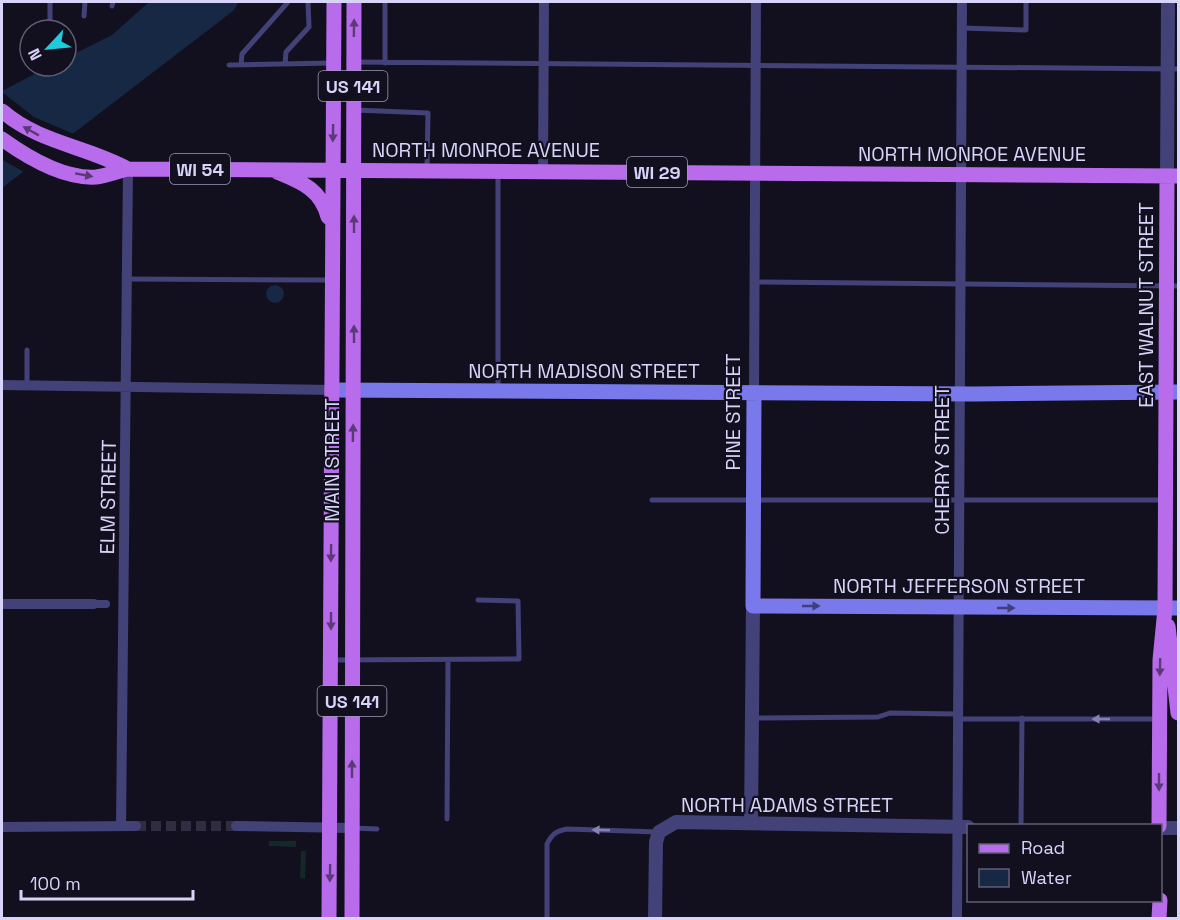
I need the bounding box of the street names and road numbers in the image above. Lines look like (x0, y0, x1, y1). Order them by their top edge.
road number: US 141 (318, 71, 388, 101)
street label: NORTH MONROE AVENUE (372, 137, 600, 163)
street label: NORTH MONROE AVENUE (858, 141, 1086, 167)
road number: WI 54 (170, 154, 230, 184)
road number: WI 29 (627, 157, 687, 187)
street label: EAST WALNUT STREET (1133, 202, 1159, 408)
street label: PINE STREET (720, 353, 746, 470)
street label: NORTH MADISON STREET (468, 358, 700, 384)
street label: CHERRY STREET (929, 385, 955, 535)
street label: MAIN STREET (319, 398, 345, 522)
street label: ELM STREET (94, 439, 122, 555)
street label: NORTH JEFFERSON STREET (833, 573, 1085, 599)
road number: US 141 (318, 686, 386, 716)
street label: NORTH ADAMS STREET (681, 792, 893, 818)

